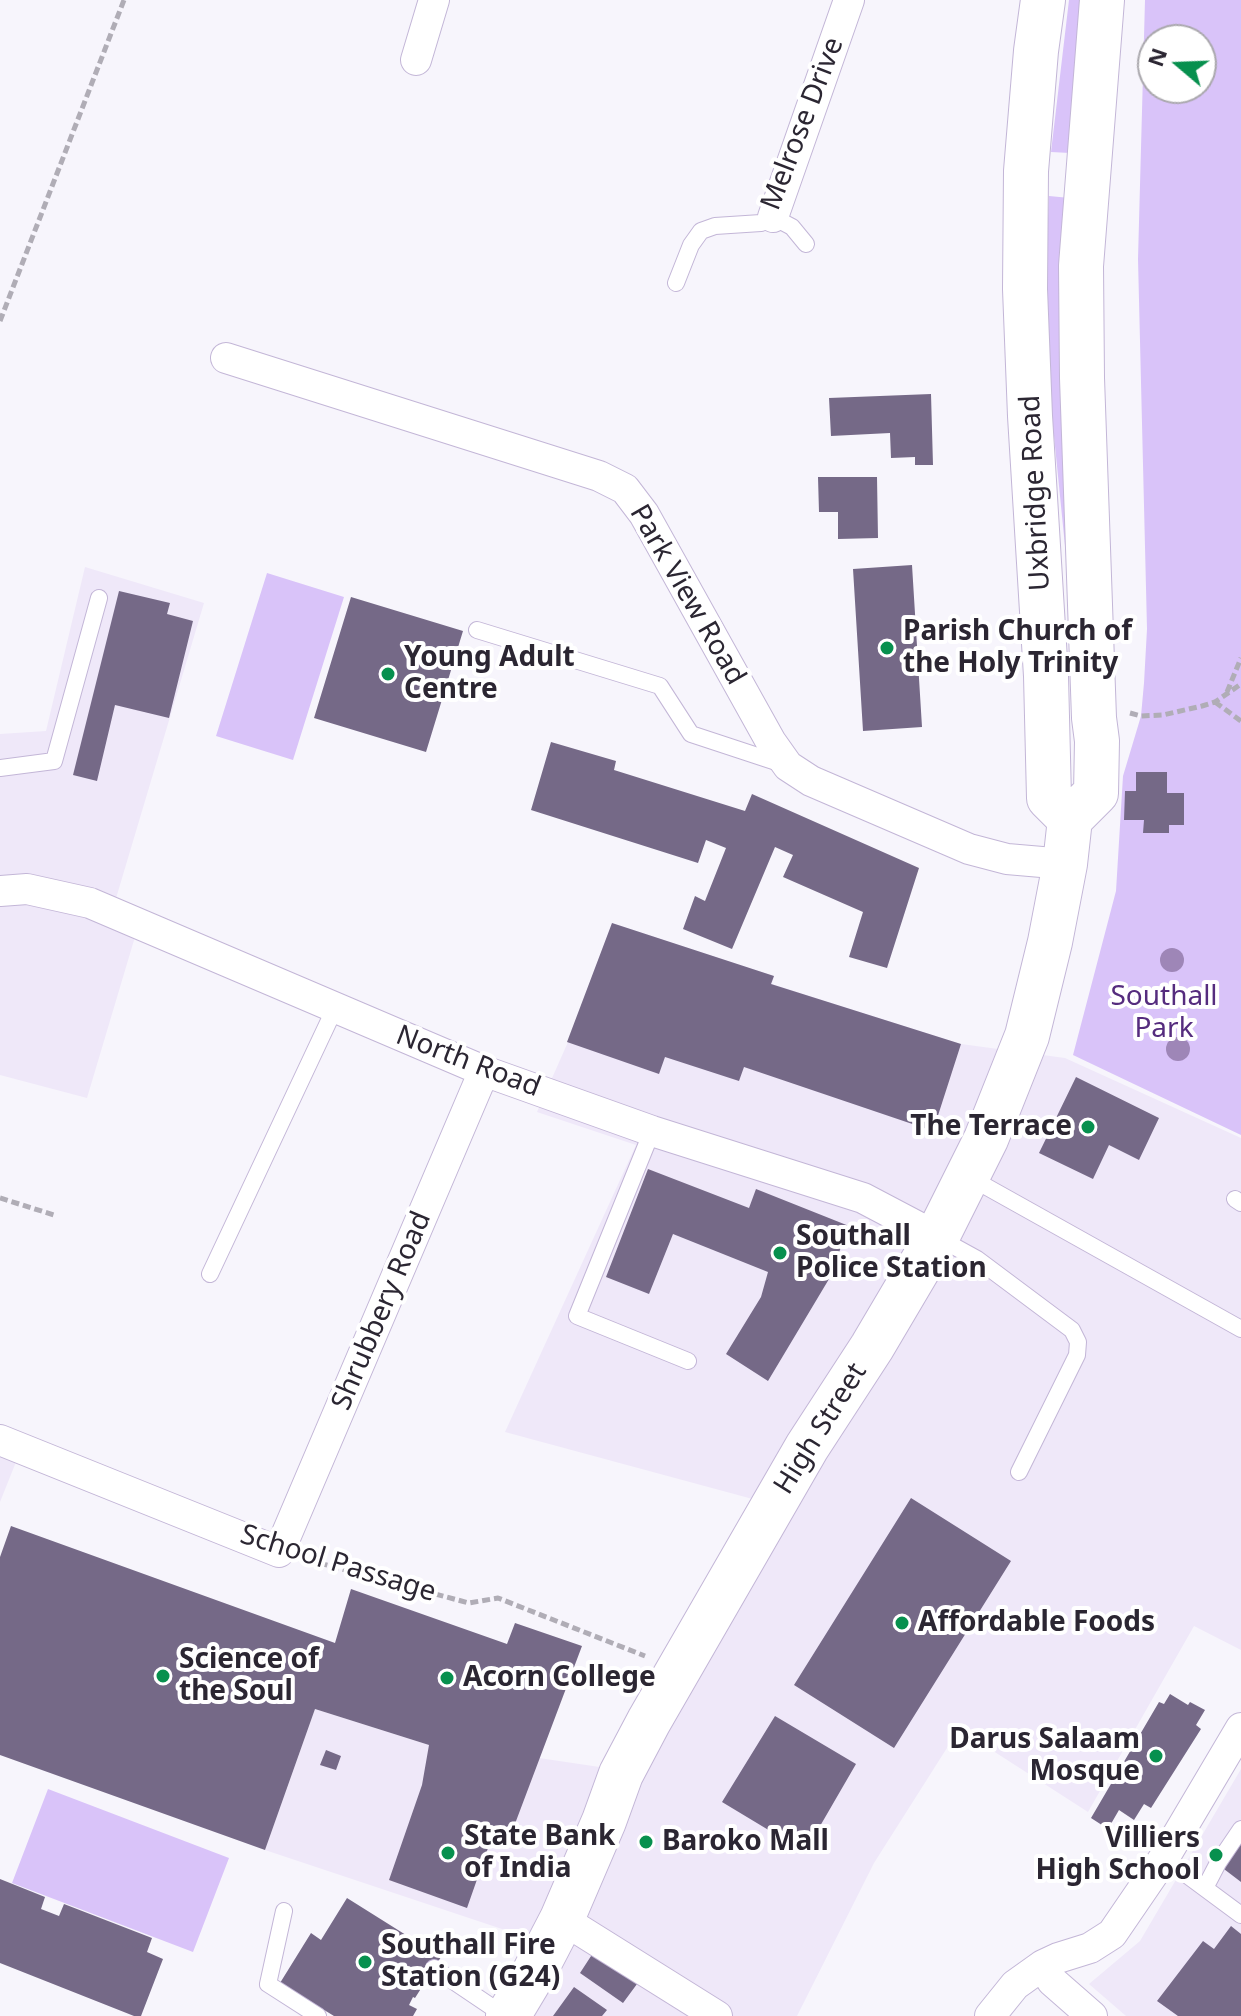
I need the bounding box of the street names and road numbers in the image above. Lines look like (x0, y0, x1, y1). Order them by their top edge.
street label: Melrose Drive (755, 33, 851, 215)
street label: Uxbridge Road (1014, 394, 1058, 592)
street label: Park View Road (622, 499, 752, 691)
street label: North Road (391, 1019, 545, 1105)
street label: Shrubbery Road (325, 1207, 439, 1415)
street label: High Street (768, 1357, 874, 1501)
street label: School Passage (236, 1518, 440, 1610)

